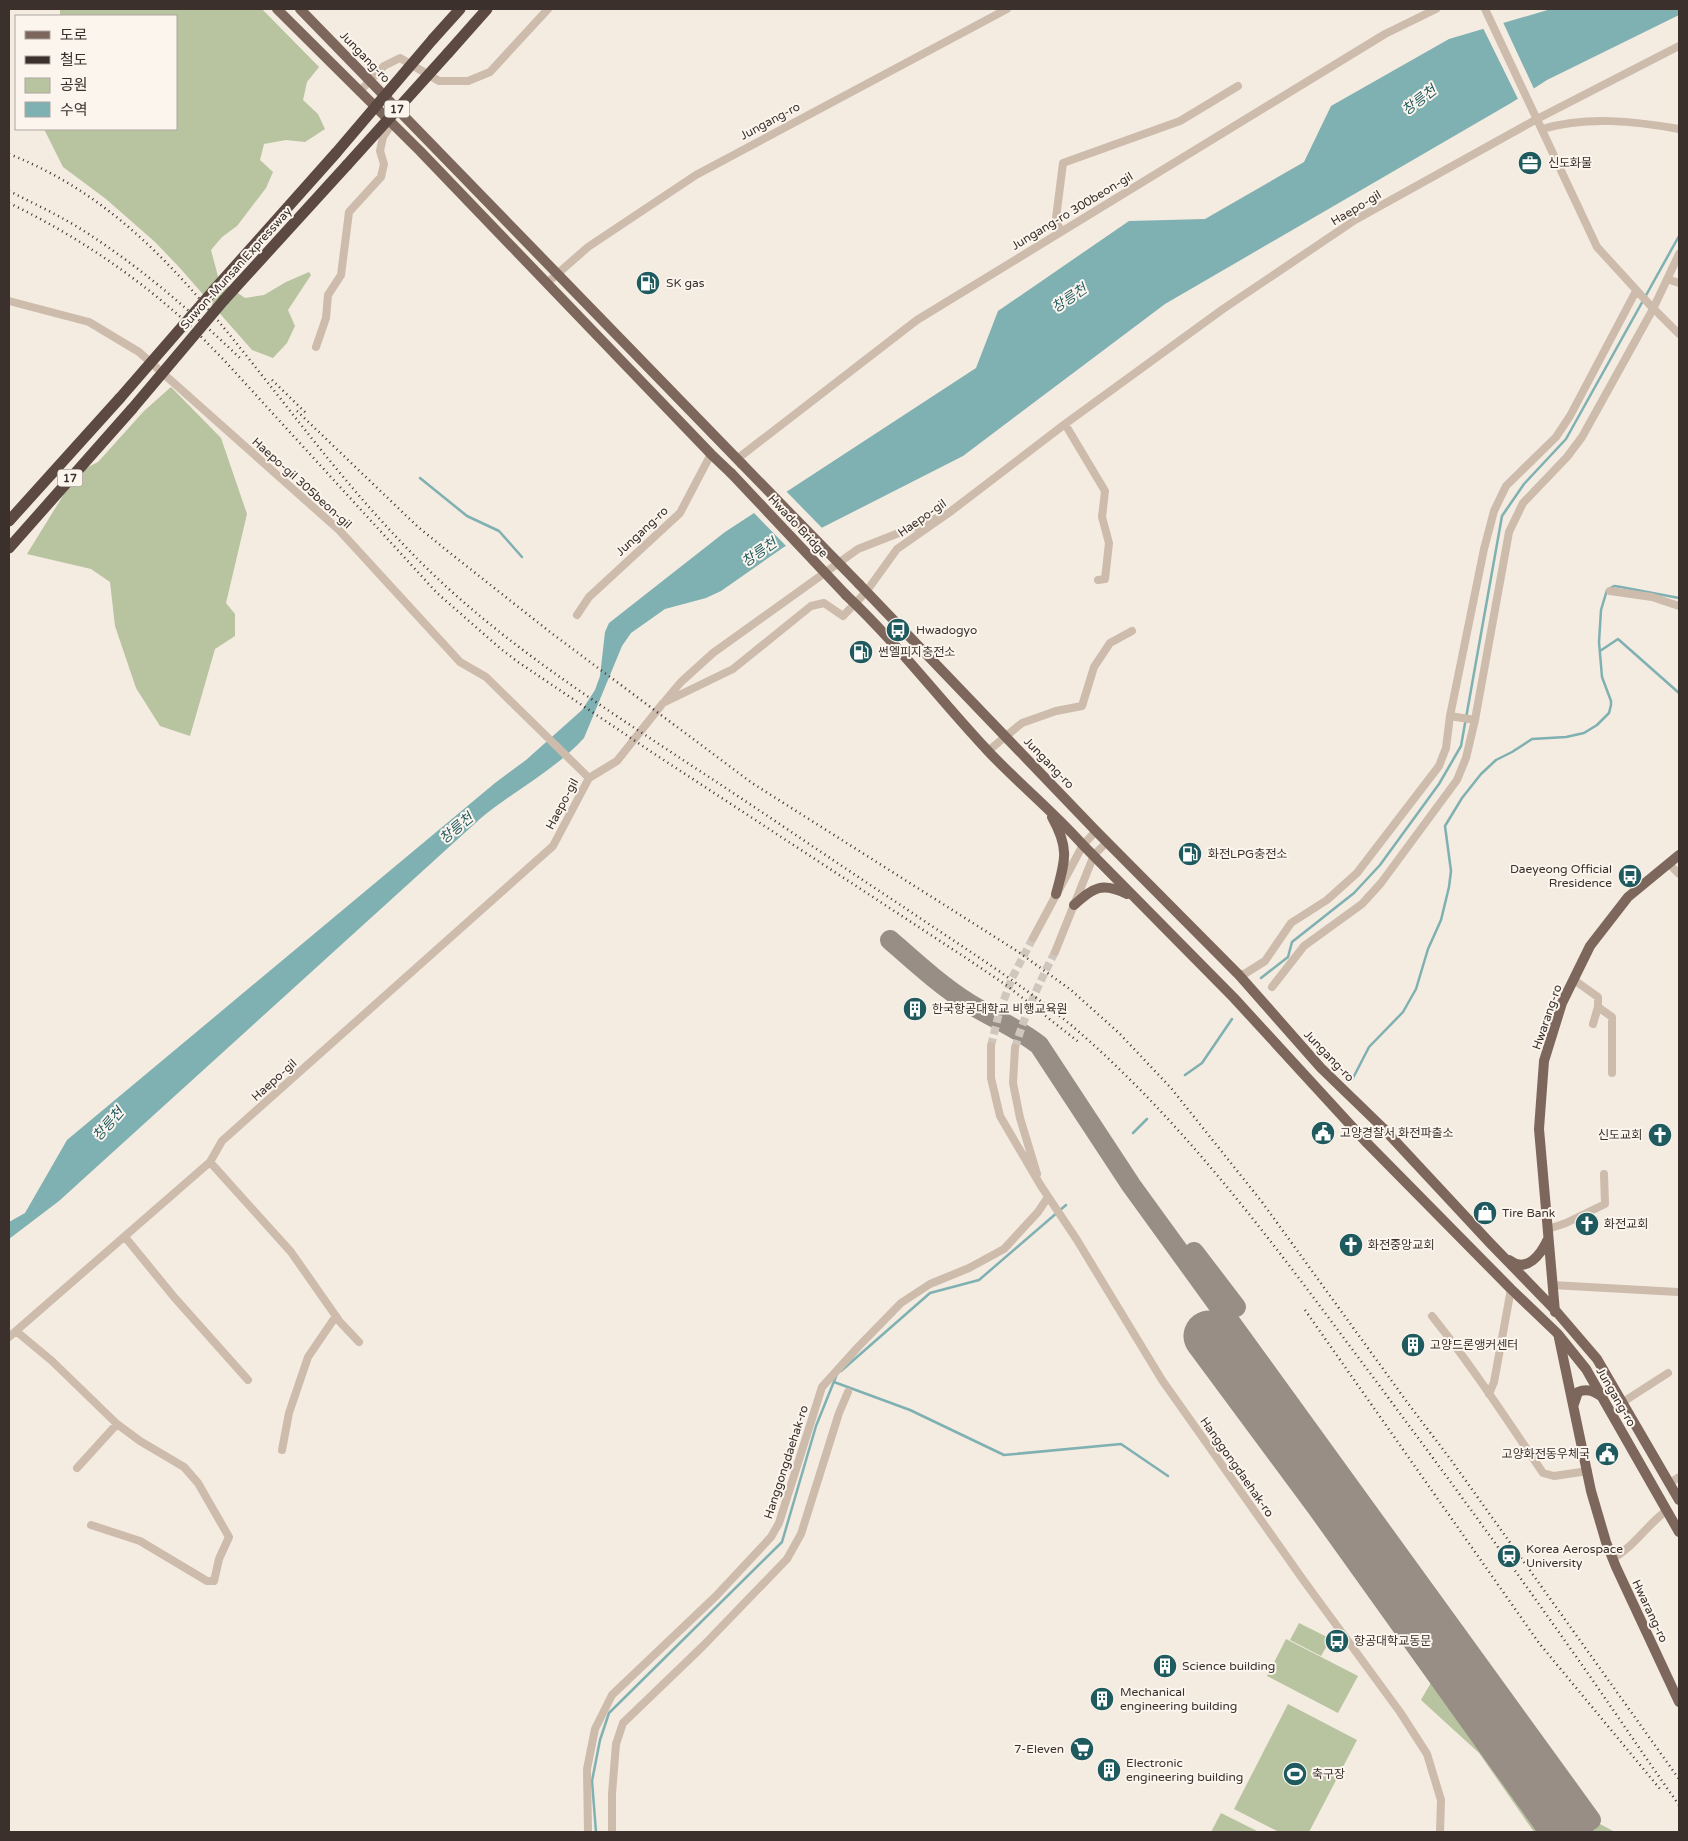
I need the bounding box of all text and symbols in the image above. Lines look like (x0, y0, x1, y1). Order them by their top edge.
legend (15, 15, 178, 130)
text: 도로 (60, 26, 88, 44)
street label: Jungang-ro (337, 28, 393, 86)
text: 철도 (60, 51, 88, 69)
text: 공원 (60, 76, 88, 94)
water label: 창릉천 (1399, 81, 1441, 119)
street label: Jungang-ro (738, 99, 802, 143)
road number: 17 (384, 100, 410, 118)
text: 수역 (60, 101, 88, 119)
office icon: 신도화물 (1517, 150, 1543, 176)
place label: 신도화물 (1548, 156, 1592, 170)
street label: Jungang-ro 300beon-gil (1009, 169, 1135, 253)
street label: Haepo-gil (1328, 188, 1384, 228)
street label: Suwon-Munsan Expressway (177, 204, 295, 332)
fuel station icon: SK gas (635, 270, 661, 296)
place label: SK gas (666, 276, 705, 290)
water label: 창릉천 (1049, 280, 1091, 316)
street label: Haepo-gil 305beon-gil (249, 435, 355, 531)
road number: 17 (58, 469, 82, 486)
street label: Hwado Bridge (765, 492, 831, 560)
street label: Haepo-gil (895, 496, 949, 540)
street label: Jungang-ro (613, 503, 671, 559)
water label: 창릉천 (739, 534, 781, 570)
bus stop icon: Hwadogyo (885, 617, 911, 643)
place label: Hwadogyo (916, 623, 977, 637)
fuel station icon: 썬엘피지충전소 (848, 639, 874, 665)
place label: 썬엘피지충전소 (878, 645, 955, 659)
street label: Jungang-ro (1021, 734, 1077, 792)
street label: Haepo-gil (543, 776, 581, 832)
water label: 창릉천 (436, 809, 477, 847)
fuel station icon: 화전LPG충전소 (1177, 841, 1203, 867)
place label: 화전LPG충전소 (1208, 847, 1287, 861)
place label: Daeyeong Official Rresidence (1510, 862, 1612, 890)
bus stop icon: Daeyeong Official Rresidence (1617, 863, 1643, 889)
street label: Hwarang-ro (1529, 983, 1565, 1051)
building icon: 한국항공대학교 비행교육원 (902, 996, 928, 1022)
place label: 한국항공대학교 비행교육원 (932, 1002, 1068, 1016)
street label: Jungang-ro (1301, 1027, 1357, 1085)
street label: Haepo-gil (249, 1056, 299, 1104)
water label: 창릉천 (89, 1103, 128, 1144)
public building icon: 고양경찰서 화전파출소 (1310, 1120, 1336, 1146)
church icon: 신도교회 (1647, 1122, 1673, 1148)
place label: 고양경찰서 화전파출소 (1340, 1126, 1454, 1140)
place label: 신도교회 (1598, 1128, 1642, 1142)
shop icon: Tire Bank (1472, 1200, 1498, 1226)
place label: Tire Bank (1502, 1206, 1556, 1220)
church icon: 화전교회 (1574, 1211, 1600, 1237)
place label: 화전교회 (1604, 1217, 1648, 1231)
church icon: 화전중앙교회 (1338, 1232, 1364, 1258)
place label: 화전중앙교회 (1368, 1238, 1434, 1252)
building icon: 고양드론앵커센터 (1400, 1332, 1426, 1358)
place label: 고양드론앵커센터 (1430, 1338, 1518, 1352)
street label: Jungang-ro (1593, 1365, 1639, 1429)
street label: Hanggongdaehak-ro (761, 1403, 811, 1521)
street label: Hanggongdaehak-ro (1197, 1414, 1277, 1520)
public building icon: 고양화전동우체국 (1594, 1441, 1620, 1467)
place label: 고양화전동우체국 (1502, 1447, 1590, 1461)
place label: Korea Aerospace University (1526, 1542, 1623, 1570)
station icon: Korea Aerospace University (1496, 1543, 1522, 1569)
street label: Hwarang-ro (1629, 1577, 1671, 1645)
bus stop icon: 항공대학교동문 (1324, 1628, 1350, 1654)
place label: 항공대학교동문 (1354, 1634, 1431, 1648)
building icon: Science building (1152, 1653, 1178, 1679)
place label: Science building (1182, 1659, 1275, 1673)
place label: Mechanical engineering building (1120, 1685, 1237, 1713)
building icon: Mechanical engineering building (1089, 1686, 1115, 1712)
supermarket icon: 7-Eleven (1069, 1736, 1095, 1762)
place label: 7-Eleven (1014, 1742, 1064, 1756)
place label: Electronic engineering building (1126, 1756, 1243, 1784)
building icon: Electronic engineering building (1096, 1757, 1122, 1783)
sports icon: 축구장 (1282, 1761, 1308, 1787)
place label: 축구장 (1312, 1767, 1345, 1781)

